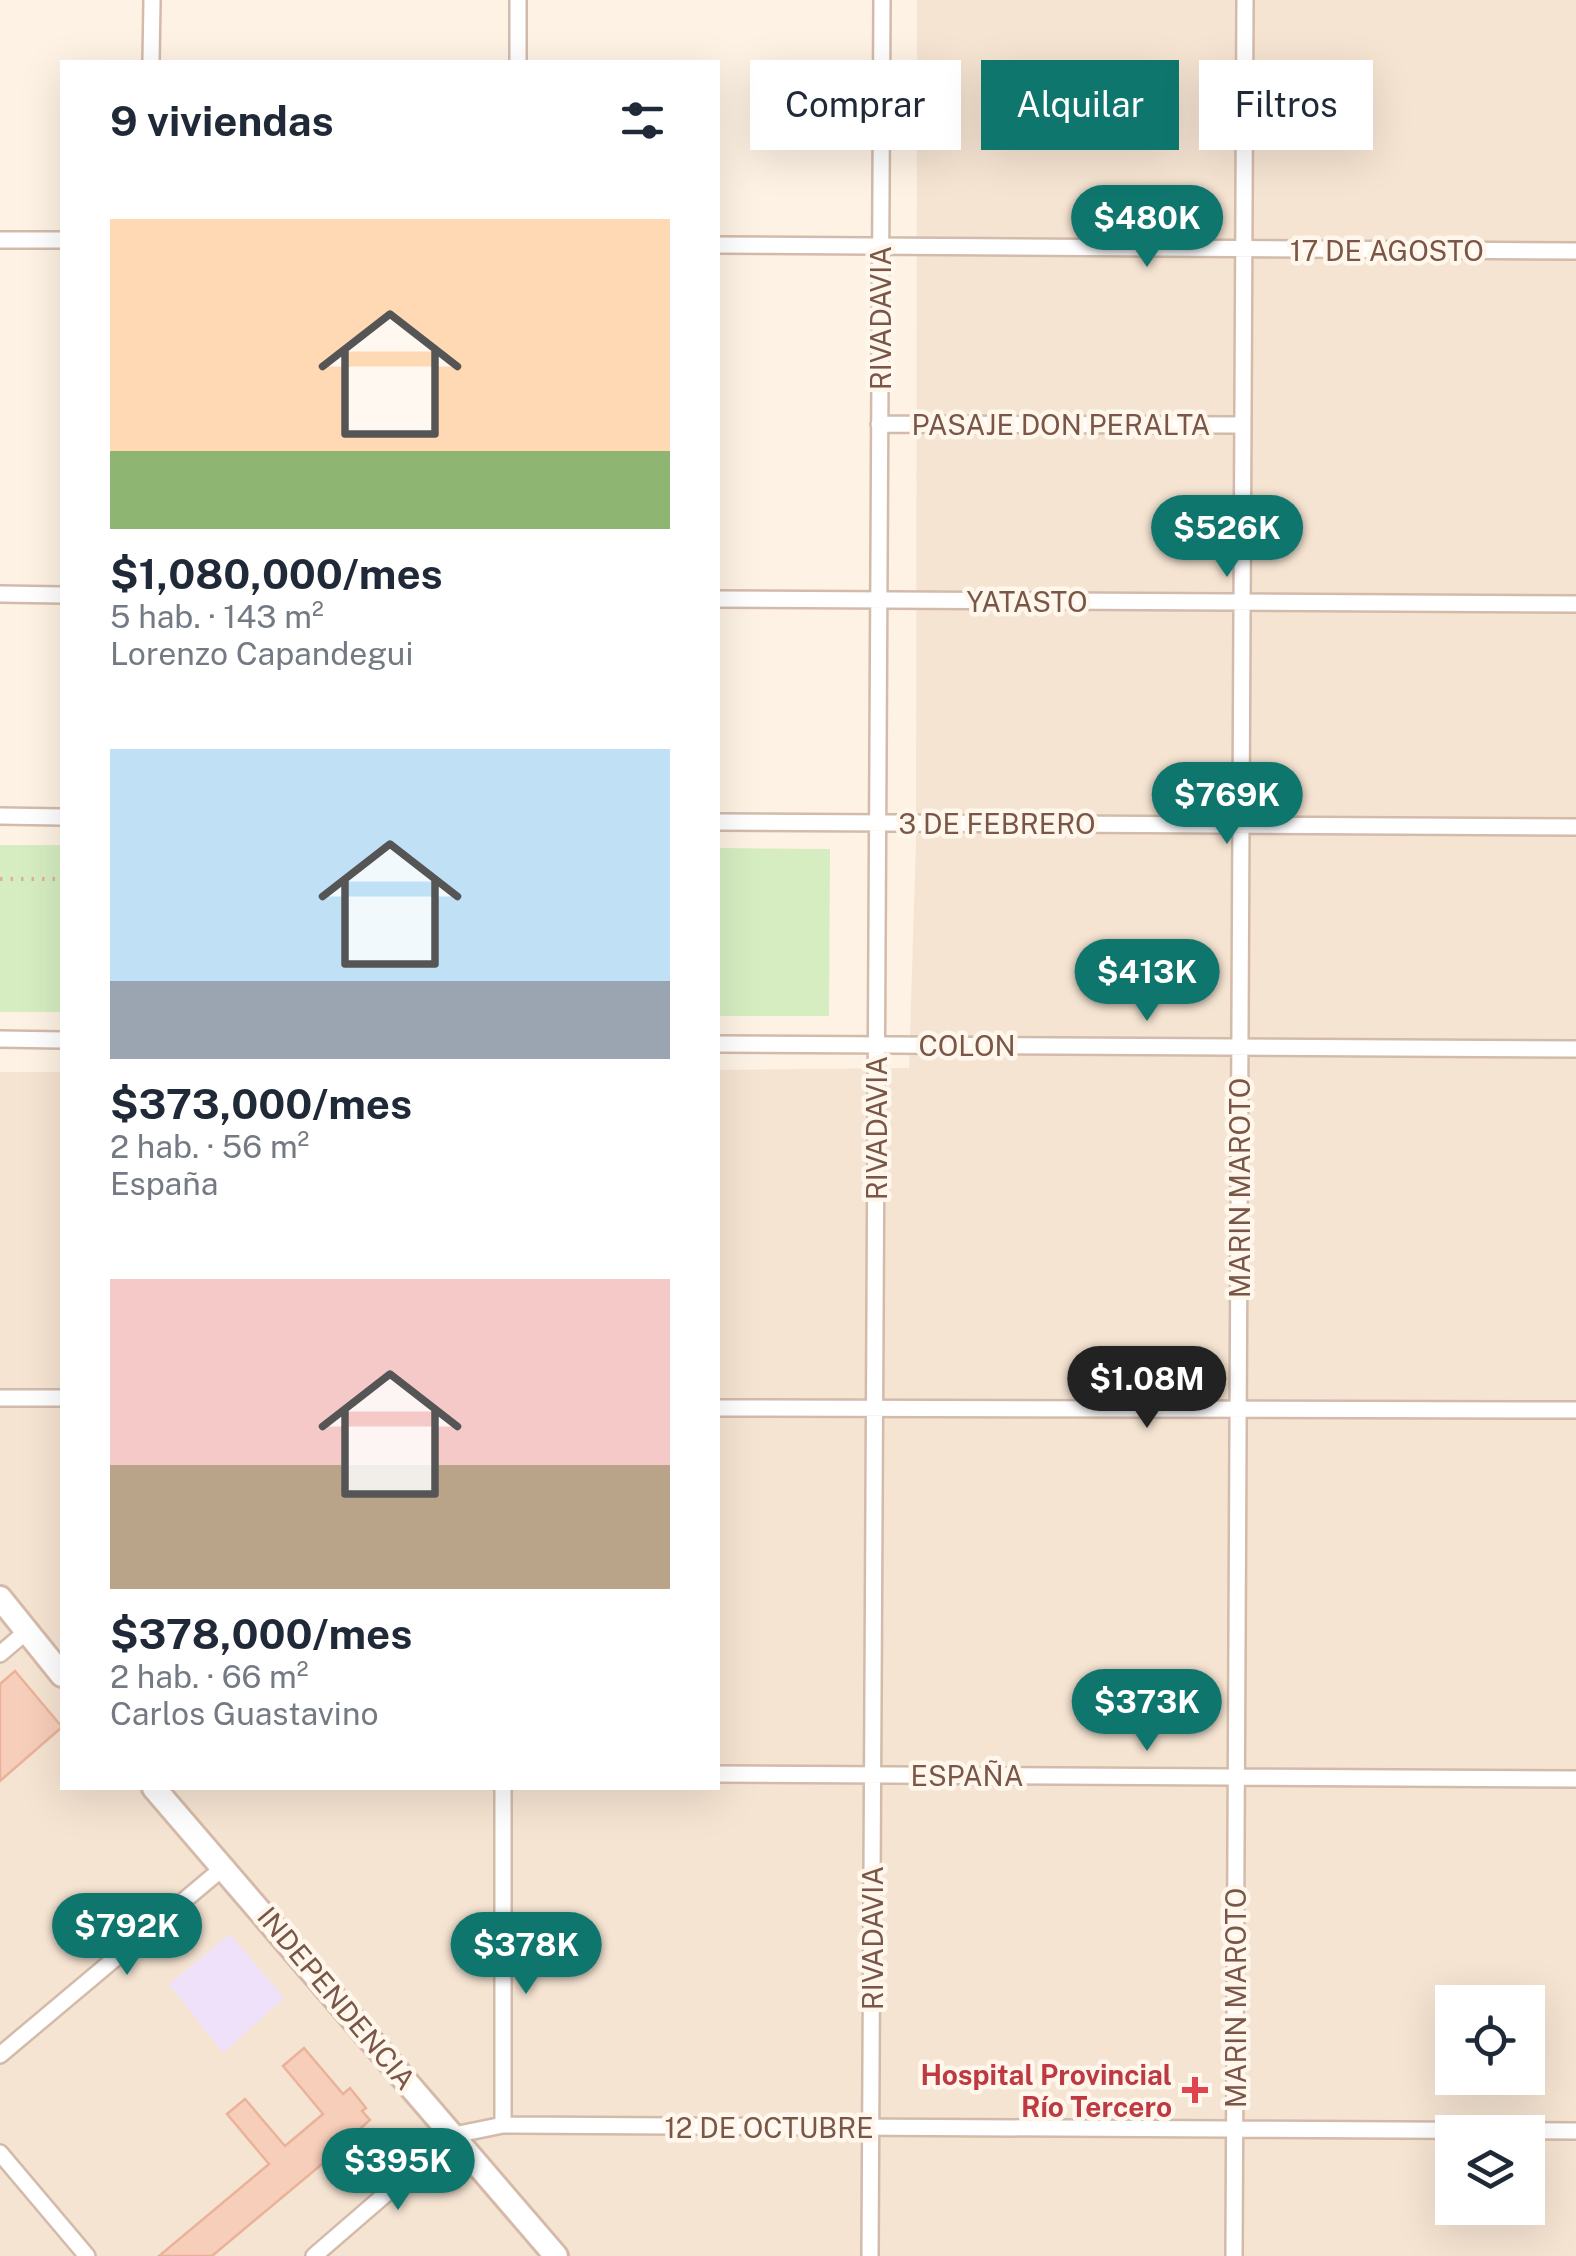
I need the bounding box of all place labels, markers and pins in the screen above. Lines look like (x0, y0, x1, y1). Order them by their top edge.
pin: $480K (1077, 185, 1217, 270)
pin: $526K (1157, 495, 1297, 580)
pin: $769K (1157, 762, 1297, 847)
pin: $413K (1077, 939, 1217, 1024)
pin: $1.08M (1066, 1346, 1228, 1431)
pin: $373K (1077, 1669, 1217, 1754)
pin: $792K (57, 1893, 197, 1978)
pin: $378K (456, 1912, 596, 1997)
place label: Hospital Provincial Río Tercero (921, 2058, 1172, 2123)
marker: Hospital Provincial Río Tercero (1182, 2077, 1208, 2103)
pin: $395K (328, 2128, 468, 2213)

